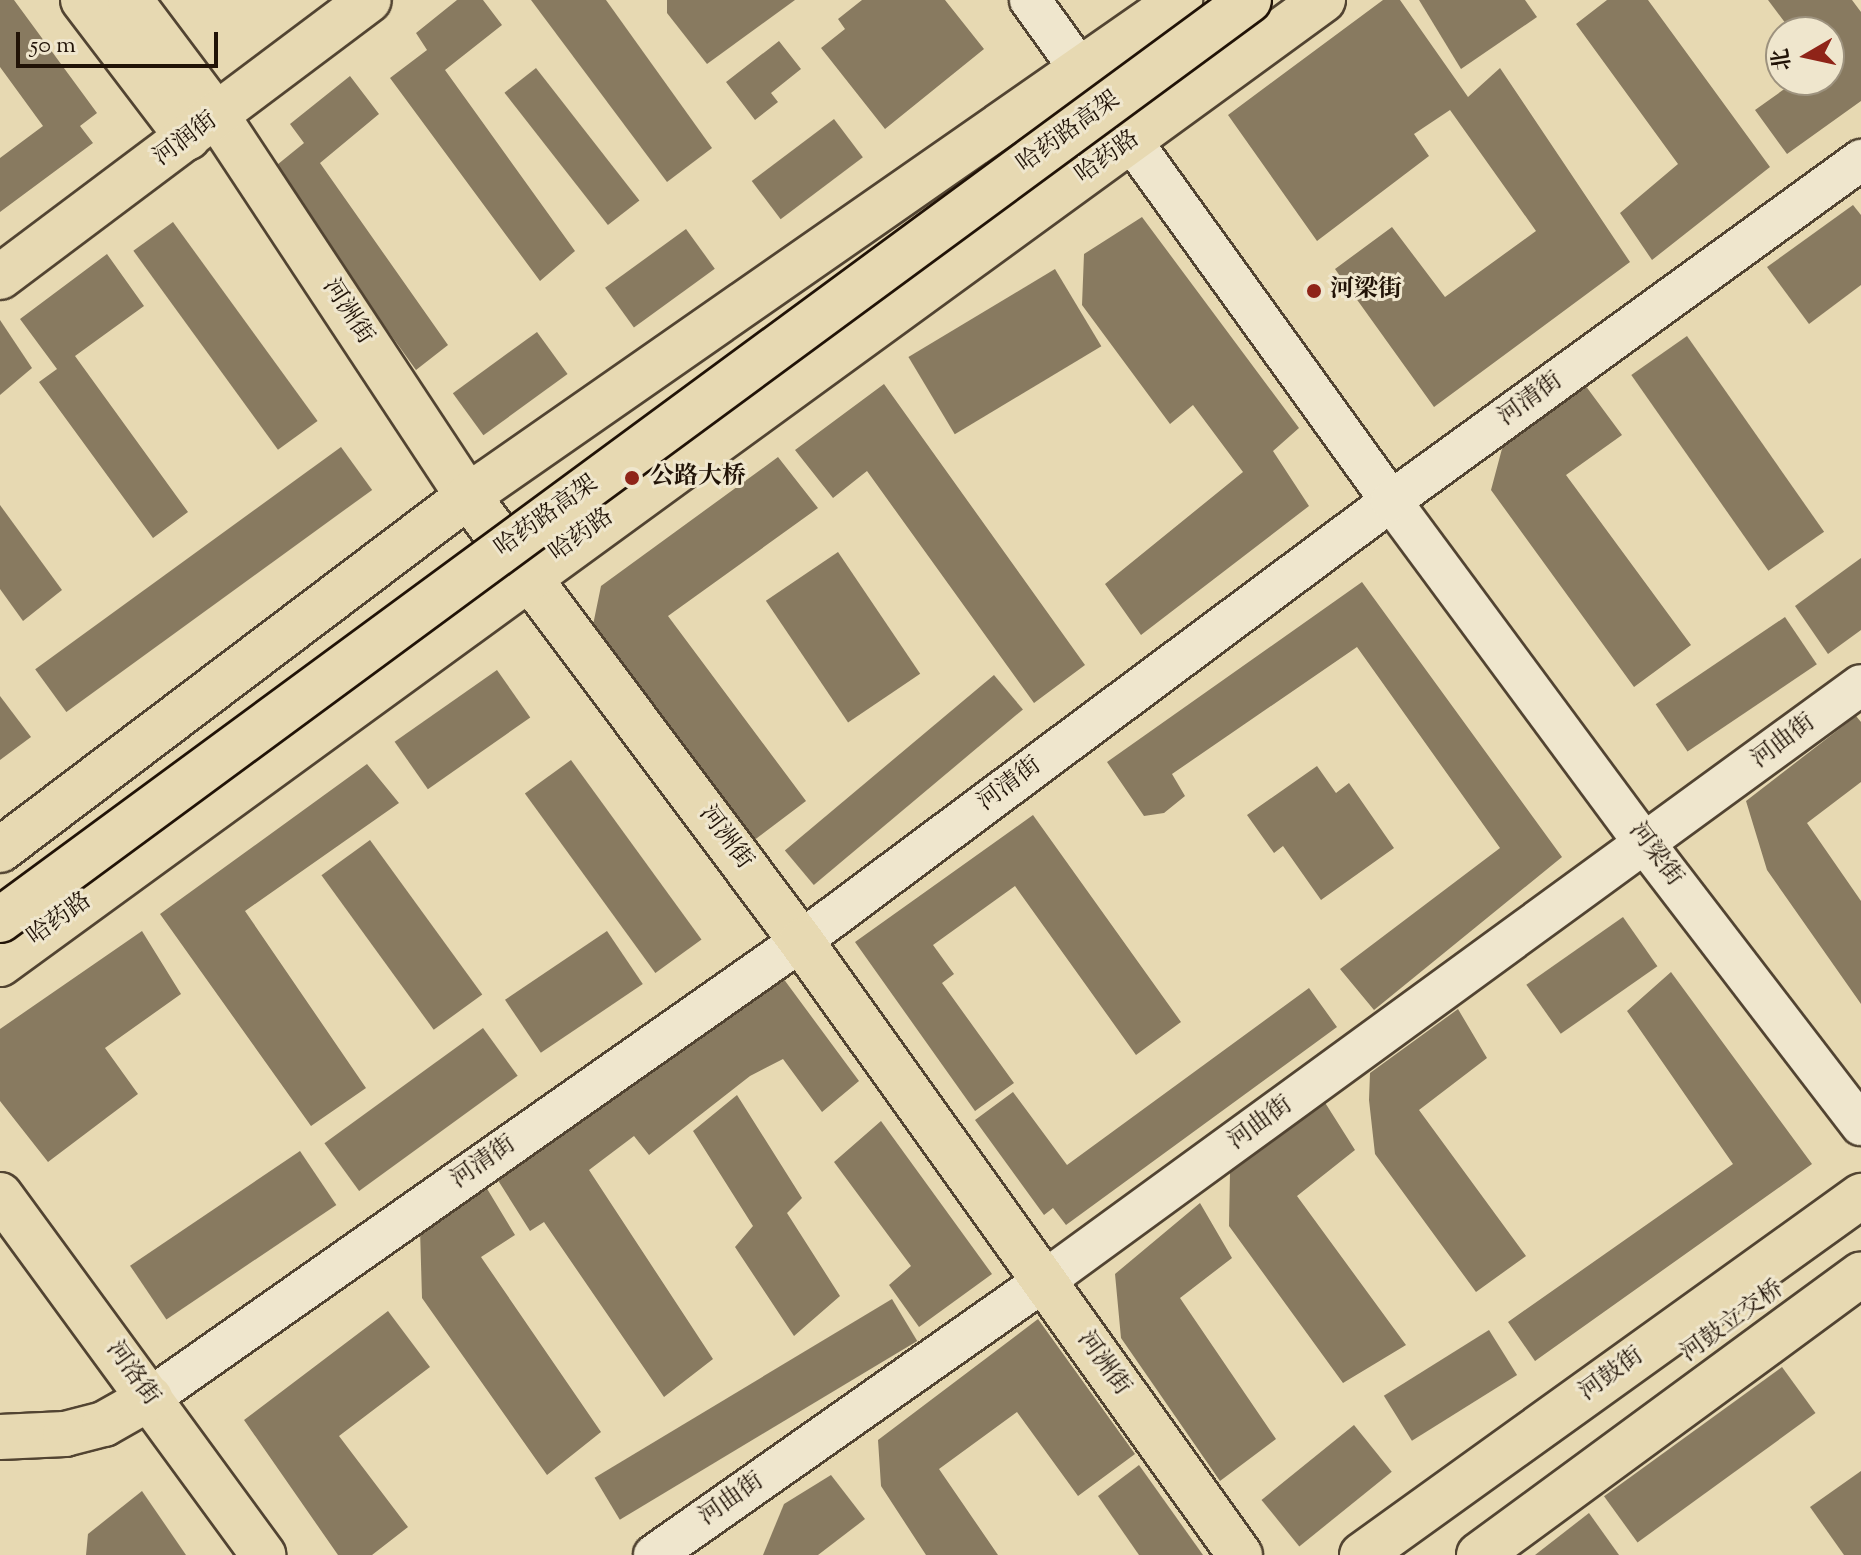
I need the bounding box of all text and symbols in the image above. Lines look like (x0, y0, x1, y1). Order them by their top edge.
scale bar (20, 16, 222, 66)
north arrow (1765, 16, 1845, 96)
text: 50 m (30, 29, 76, 63)
text: 北 (1766, 46, 1801, 73)
street label: 哈药路高架 (1012, 86, 1126, 180)
street label: 河润街 (149, 107, 223, 173)
street label: 哈药路 (1070, 125, 1146, 191)
street label: 河洲街 (315, 274, 379, 350)
place label: 河梁街 (1330, 277, 1402, 305)
marker: 河梁街 (1305, 282, 1323, 300)
street label: 河清街 (1493, 367, 1569, 433)
place label: 公路大桥 (650, 464, 746, 492)
marker: 公路大桥 (621, 467, 643, 489)
street label: 哈药路高架 (490, 470, 604, 564)
street label: 哈药路 (544, 503, 620, 569)
street label: 河曲街 (1747, 709, 1821, 775)
street label: 河清街 (973, 752, 1047, 818)
street label: 河洲街 (692, 801, 758, 875)
street label: 河梁街 (1622, 818, 1688, 892)
street label: 哈药路 (22, 887, 98, 953)
street label: 河曲街 (1223, 1091, 1299, 1157)
street label: 河清街 (446, 1131, 522, 1195)
street label: 河鼓立交桥 (1676, 1275, 1790, 1369)
street label: 河洲街 (1070, 1326, 1136, 1402)
street label: 河洛街 (99, 1336, 165, 1412)
street label: 河鼓街 (1574, 1342, 1650, 1408)
street label: 河曲街 (694, 1468, 770, 1532)

